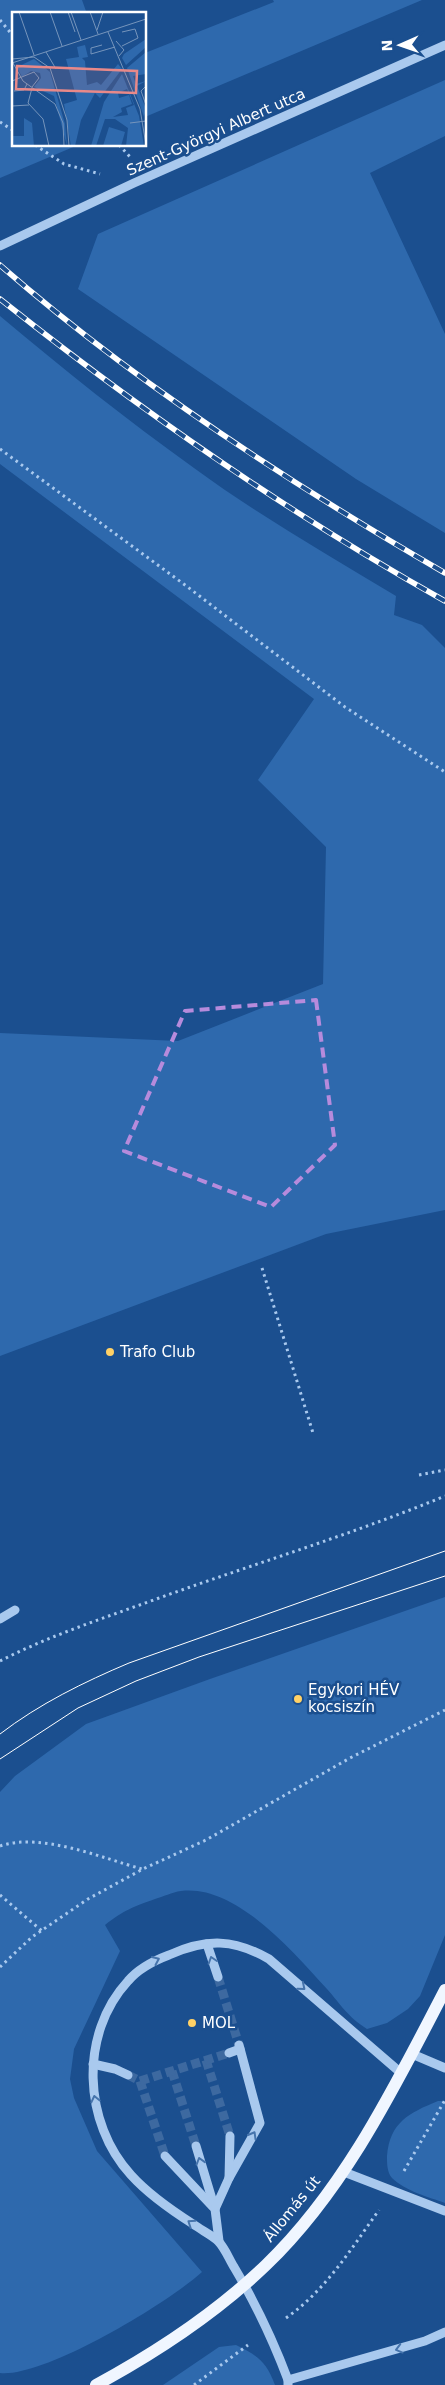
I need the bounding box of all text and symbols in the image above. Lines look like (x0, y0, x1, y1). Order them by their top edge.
inset map (12, 12, 146, 146)
north arrow (375, 20, 425, 70)
text: N (379, 39, 395, 52)
street label: Szent-Györgyi Albert utca (124, 84, 308, 180)
place label: Trafo Club (119, 1343, 195, 1361)
marker: Trafo Club (104, 1346, 116, 1358)
place label: Egykori HÉV kocsiszín (308, 1680, 400, 1716)
marker: Egykori HÉV kocsiszín (292, 1693, 304, 1705)
one-way arrow (151, 1955, 160, 1966)
one-way arrow (208, 1957, 218, 1965)
one-way arrow (296, 1982, 305, 1990)
place label: MOL (202, 2014, 236, 2032)
marker: MOL (186, 2017, 198, 2029)
one-way arrow (90, 2094, 101, 2103)
one-way arrow (247, 2132, 257, 2141)
one-way arrow (196, 2157, 206, 2165)
street label: Állomás út (259, 2172, 324, 2246)
one-way arrow (187, 2220, 197, 2229)
one-way arrow (396, 2343, 404, 2353)

